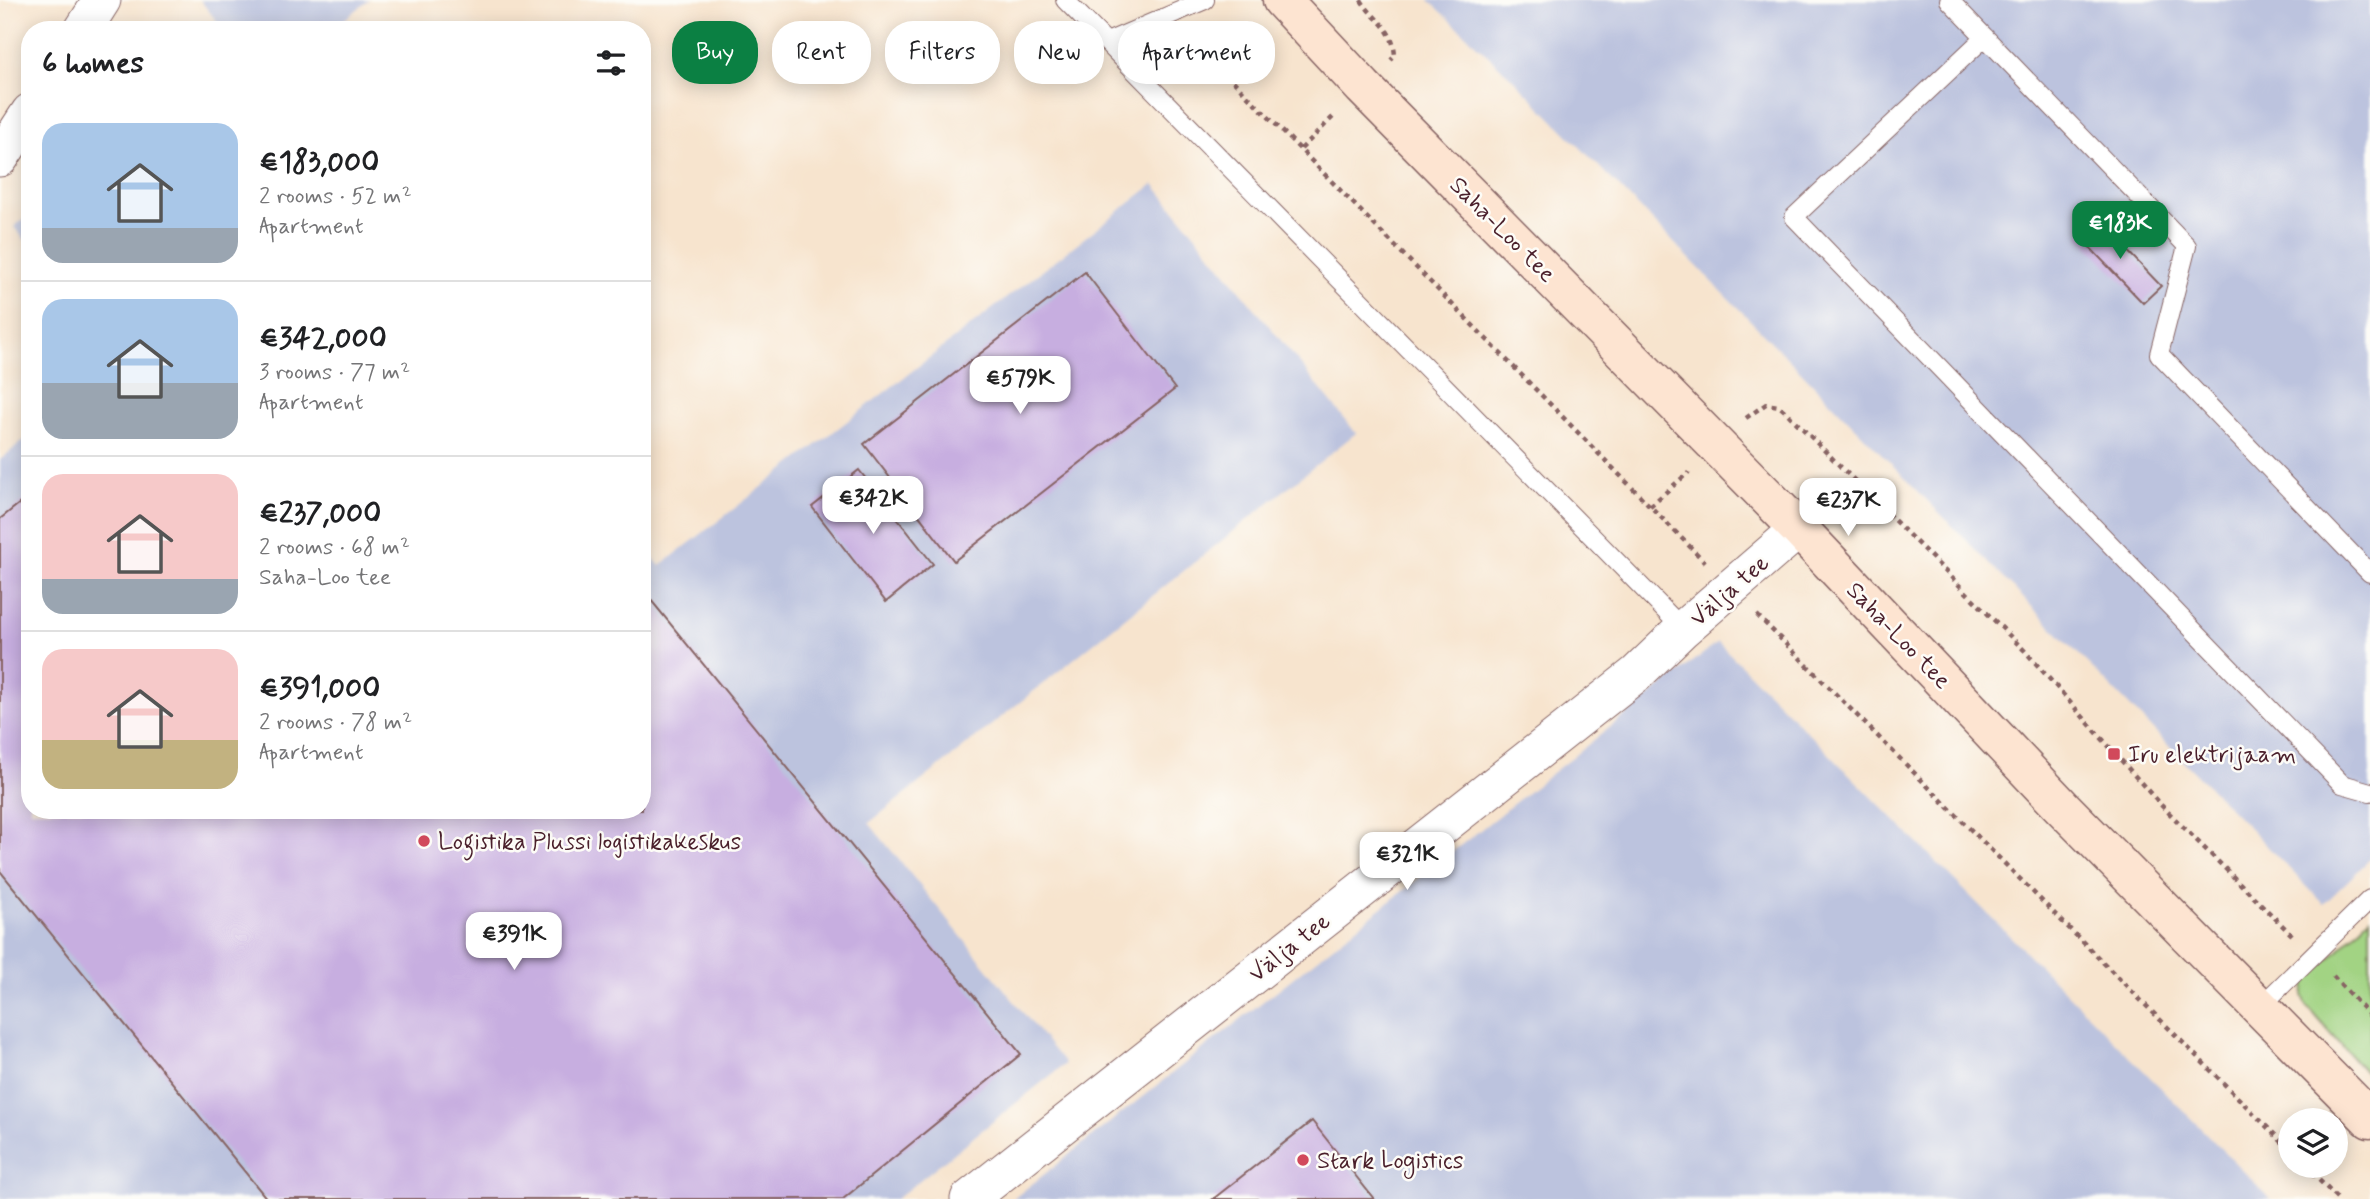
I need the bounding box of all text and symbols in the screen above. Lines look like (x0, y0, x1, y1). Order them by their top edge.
chip: Buy (672, 21, 758, 84)
chip: Rent (772, 21, 871, 84)
chip: Filters (885, 21, 1000, 84)
chip: New (1014, 21, 1104, 84)
chip: Apartment (1118, 21, 1275, 84)
text: 6 homes (42, 44, 144, 83)
icon: filters (592, 44, 630, 82)
text: €183,000 (259, 143, 379, 182)
icon: home (98, 151, 182, 235)
street label: Saha-Loo tee (1442, 170, 1562, 290)
text: 2 rooms · 52 m² (259, 182, 412, 212)
pin: €183K (2071, 202, 2169, 261)
text: €183K (2088, 209, 2152, 239)
text: Apartment (259, 212, 364, 242)
text: €342,000 (259, 319, 387, 358)
icon: home (98, 327, 182, 411)
pin: €579K (971, 356, 1069, 416)
text: 3 rooms · 77 m² (259, 358, 410, 388)
text: €579K (986, 364, 1054, 394)
text: Apartment (259, 388, 364, 418)
pin: €342K (824, 476, 922, 536)
pin: €237K (1799, 478, 1897, 538)
text: €342K (838, 484, 908, 514)
text: €237K (1815, 486, 1881, 516)
text: €237,000 (259, 494, 381, 533)
icon: home (98, 502, 182, 586)
text: 2 rooms · 68 m² (259, 533, 410, 563)
street label: Välja tee (1684, 548, 1776, 634)
text: Saha-Loo tee (259, 563, 391, 593)
street label: Saha-Loo tee (1839, 576, 1957, 696)
text: €391,000 (259, 669, 380, 708)
icon: home (98, 677, 182, 761)
text: 2 rooms · 78 m² (259, 708, 412, 738)
text: Apartment (259, 738, 364, 768)
place label: Iru elektrijaam (2128, 740, 2296, 771)
marker: Iru elektrijaam (2106, 746, 2122, 762)
place label: Logistika Plussi logistikakeskus (438, 827, 741, 861)
pin: €321K (1358, 832, 1456, 892)
marker: Logistika Plussi logistikakeskus (416, 833, 432, 849)
text: €321K (1376, 840, 1438, 870)
street label: Välja tee (1243, 907, 1337, 990)
pin: €391K (465, 912, 563, 972)
text: €391K (482, 920, 546, 950)
map controls (2278, 1108, 2348, 1178)
button: layers (2278, 1108, 2348, 1178)
place label: Stark Logistics (1317, 1146, 1464, 1179)
marker: Stark Logistics (1295, 1152, 1311, 1168)

